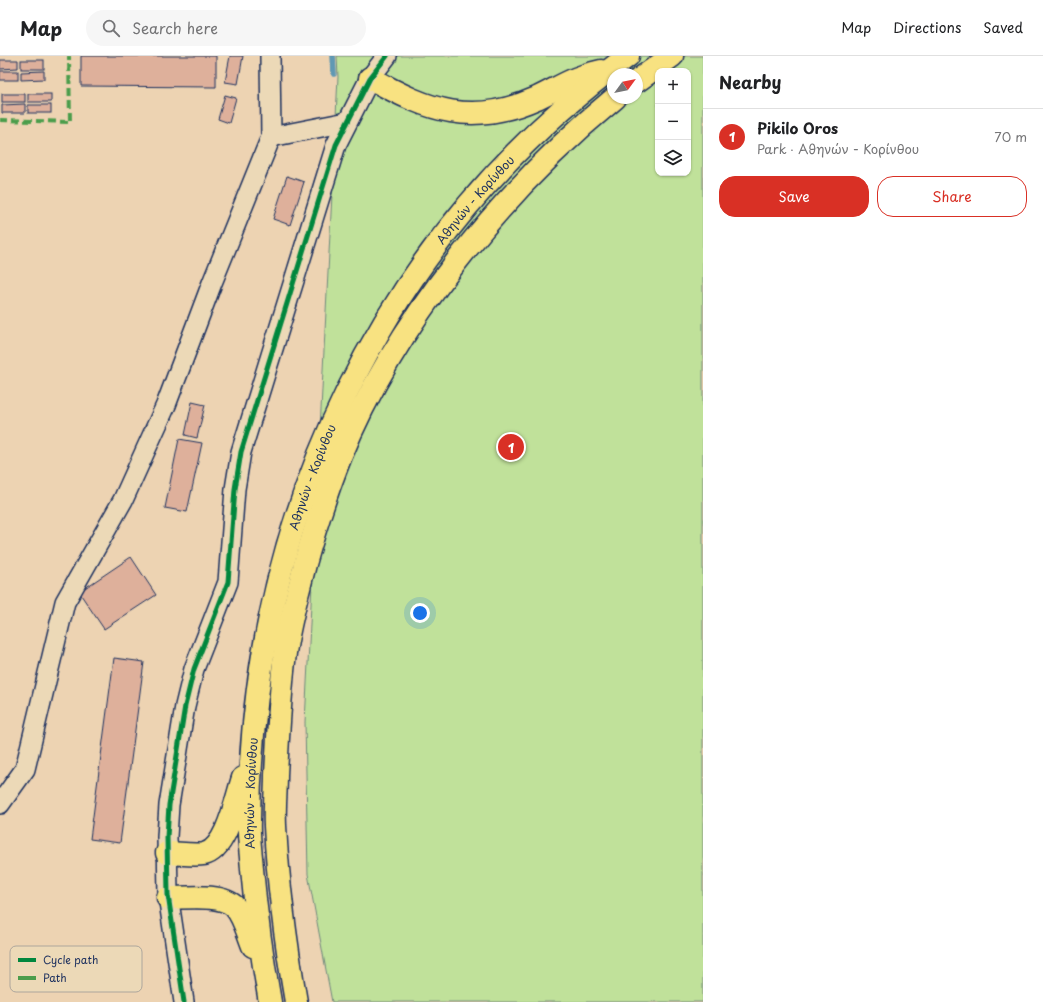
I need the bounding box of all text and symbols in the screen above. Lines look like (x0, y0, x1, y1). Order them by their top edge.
search box (86, 10, 366, 46)
text: Map (20, 14, 62, 42)
text: Search here (132, 16, 218, 39)
icon: search (100, 17, 122, 39)
text: Map (841, 17, 871, 38)
text: Directions (893, 17, 961, 38)
text: Saved (983, 17, 1023, 38)
north arrow (607, 68, 643, 104)
map controls (655, 68, 691, 176)
button: + (655, 68, 691, 104)
text: Nearby (719, 69, 781, 95)
button: − (655, 104, 691, 140)
text: Pikilo Oros (757, 116, 838, 139)
text: 1 (729, 127, 735, 146)
text: 70 m (994, 127, 1027, 146)
text: Park · Αθηνών - Κορίνθου (757, 139, 919, 158)
button: layers (655, 140, 691, 176)
street label: Αθηνών - Κορίνθου (432, 151, 518, 248)
button: Save (719, 176, 869, 217)
button: Share (877, 176, 1027, 217)
street label: Αθηνών - Κορίνθου (284, 421, 340, 532)
pin: 1 (498, 432, 524, 462)
your location (410, 603, 430, 623)
street label: Αθηνών - Κορίνθου (240, 737, 262, 850)
legend (10, 946, 142, 992)
text: Cycle path (43, 951, 98, 968)
text: Path (43, 969, 67, 986)

